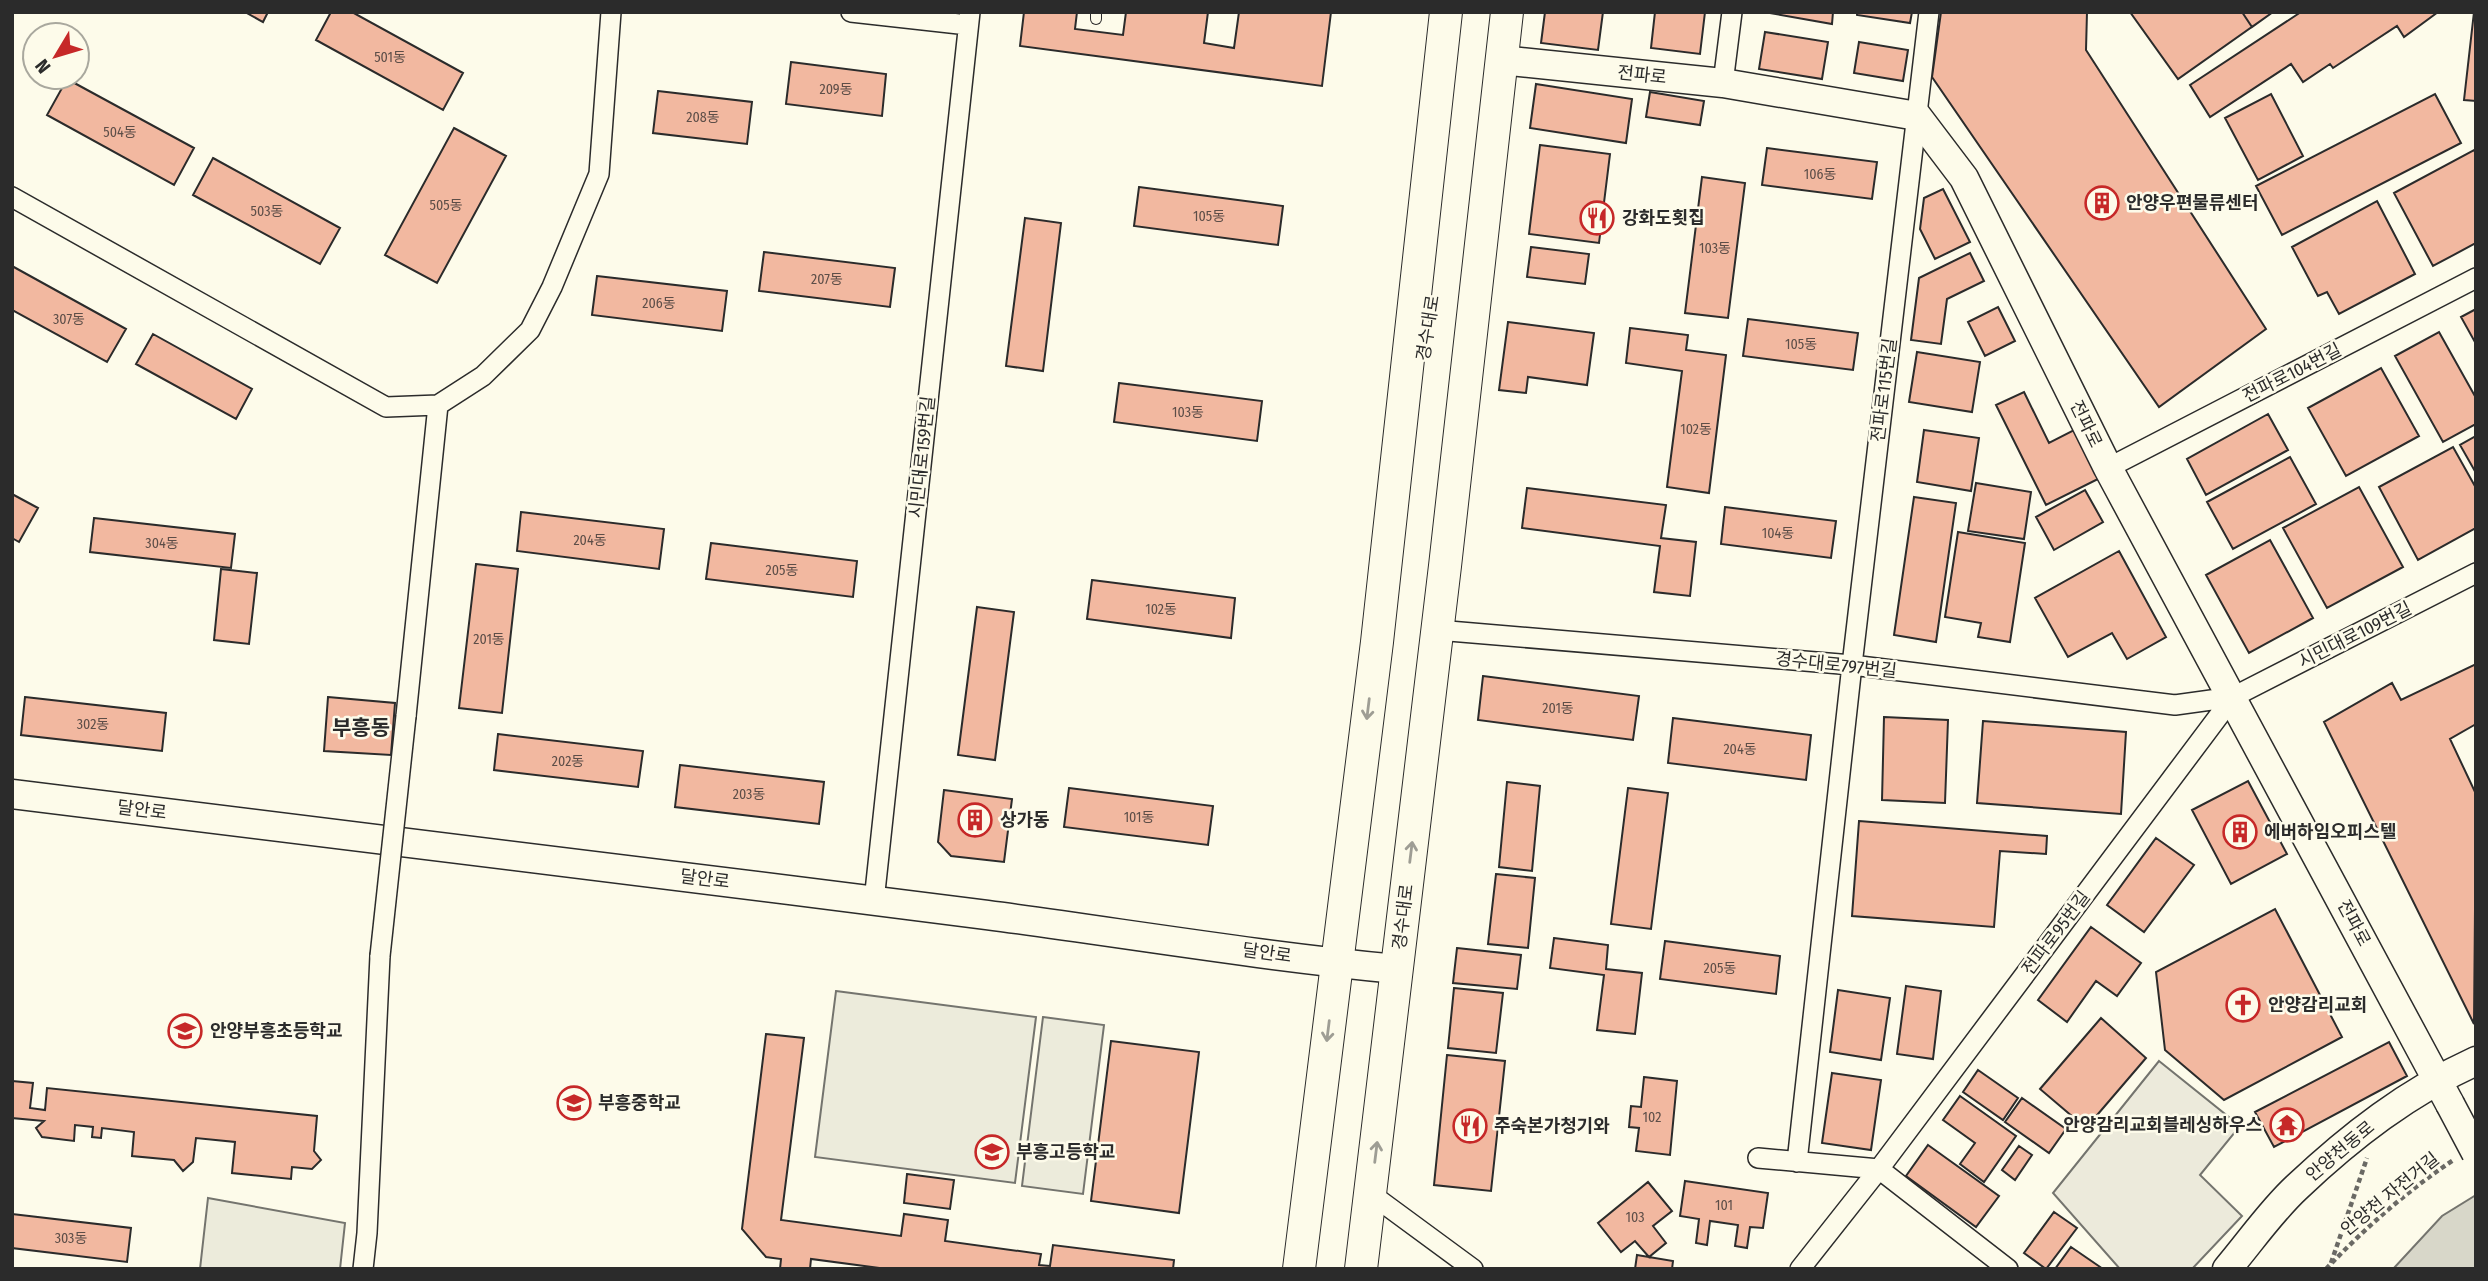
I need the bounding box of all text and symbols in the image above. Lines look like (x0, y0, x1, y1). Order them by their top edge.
north arrow (21, 21, 91, 91)
house number: 501동 (374, 49, 406, 66)
text: N (30, 55, 56, 78)
street label: 전파로 (1616, 61, 1668, 89)
house number: 209동 (819, 81, 853, 98)
house number: 208동 (686, 109, 720, 126)
house number: 504동 (103, 124, 137, 141)
house number: 106동 (1804, 166, 1836, 183)
building icon: 안양우편물류센터 (2083, 184, 2121, 222)
place label: 안양우편물류센터 (2126, 192, 2258, 214)
house number: 505동 (429, 197, 463, 214)
restaurant icon: 강화도횟집 (1578, 199, 1616, 237)
house number: 503동 (251, 203, 284, 220)
place label: 강화도횟집 (1622, 207, 1705, 229)
house number: 105동 (1193, 208, 1225, 225)
house number: 103동 (1699, 240, 1731, 257)
house number: 207동 (811, 271, 843, 288)
street label: 경수대로 (1412, 294, 1444, 362)
house number: 206동 (642, 295, 676, 312)
house number: 307동 (53, 311, 85, 328)
house number: 105동 (1785, 336, 1817, 353)
street label: 전파로115번길 (1867, 337, 1901, 443)
street label: 전파로104번길 (2239, 339, 2345, 407)
street label: 시민대로159번길 (905, 395, 939, 519)
street label: 전파로 (2065, 397, 2107, 451)
house number: 103동 (1172, 404, 1204, 421)
house number: 102동 (1680, 421, 1712, 438)
house number: 104동 (1762, 525, 1794, 542)
house number: 204동 (573, 532, 607, 549)
house number: 304동 (145, 535, 179, 552)
house number: 205동 (766, 562, 799, 579)
street label: 시민대로109번길 (2295, 597, 2415, 673)
house number: 102동 (1145, 601, 1177, 618)
house number: 201동 (473, 631, 505, 648)
street label: 경수대로797번길 (1774, 648, 1898, 682)
one-way arrow (1362, 697, 1375, 720)
house number: 201동 (1542, 700, 1574, 717)
district label: 부흥동 (332, 715, 390, 741)
house number: 302동 (77, 716, 109, 733)
house number: 204동 (1723, 741, 1757, 758)
house number: 202동 (552, 753, 584, 770)
house number: 203동 (733, 786, 765, 803)
street label: 달안로 (116, 796, 168, 824)
building icon: 상가동 (956, 801, 994, 839)
place label: 상가동 (1000, 809, 1050, 831)
house number: 101동 (1124, 809, 1154, 826)
building icon: 에버하임오피스텔 (2221, 813, 2259, 851)
place label: 에버하임오피스텔 (2264, 821, 2396, 843)
one-way arrow (1404, 842, 1417, 864)
street label: 달안로 (679, 865, 731, 893)
street label: 경수대로 (1388, 883, 1418, 951)
street label: 전파로95번길 (2017, 887, 2095, 979)
street label: 전파로 (2333, 896, 2375, 950)
street label: 달안로 (1241, 939, 1293, 967)
house number: 205동 (1704, 960, 1737, 977)
church icon: 안양감리교회 (2224, 986, 2262, 1024)
place label: 안양감리교회 (2268, 994, 2367, 1016)
school or university icon: 안양부흥초등학교 (166, 1012, 204, 1050)
one-way arrow (1322, 1019, 1335, 1042)
place label: 안양부흥초등학교 (210, 1020, 342, 1042)
school or university icon: 부흥중학교 (555, 1084, 593, 1122)
place label: 부흥중학교 (598, 1092, 681, 1114)
temple icon: 안양감리교회블레싱하우스 (2268, 1106, 2306, 1144)
restaurant icon: 주숙본가청기와 (1451, 1107, 1489, 1145)
house number: 102 (1643, 1109, 1661, 1126)
place label: 안양감리교회블레싱하우스 (2063, 1114, 2262, 1136)
place label: 주숙본가청기와 (1494, 1115, 1610, 1137)
street label: 안양천동로 (2301, 1116, 2379, 1186)
school or university icon: 부흥고등학교 (973, 1133, 1011, 1171)
place label: 부흥고등학교 (1016, 1141, 1115, 1163)
one-way arrow (1369, 1142, 1382, 1164)
street label: 안양천 자전거길 (2336, 1148, 2444, 1240)
house number: 101 (1715, 1197, 1733, 1214)
house number: 103 (1626, 1209, 1644, 1226)
house number: 303동 (55, 1230, 87, 1247)

